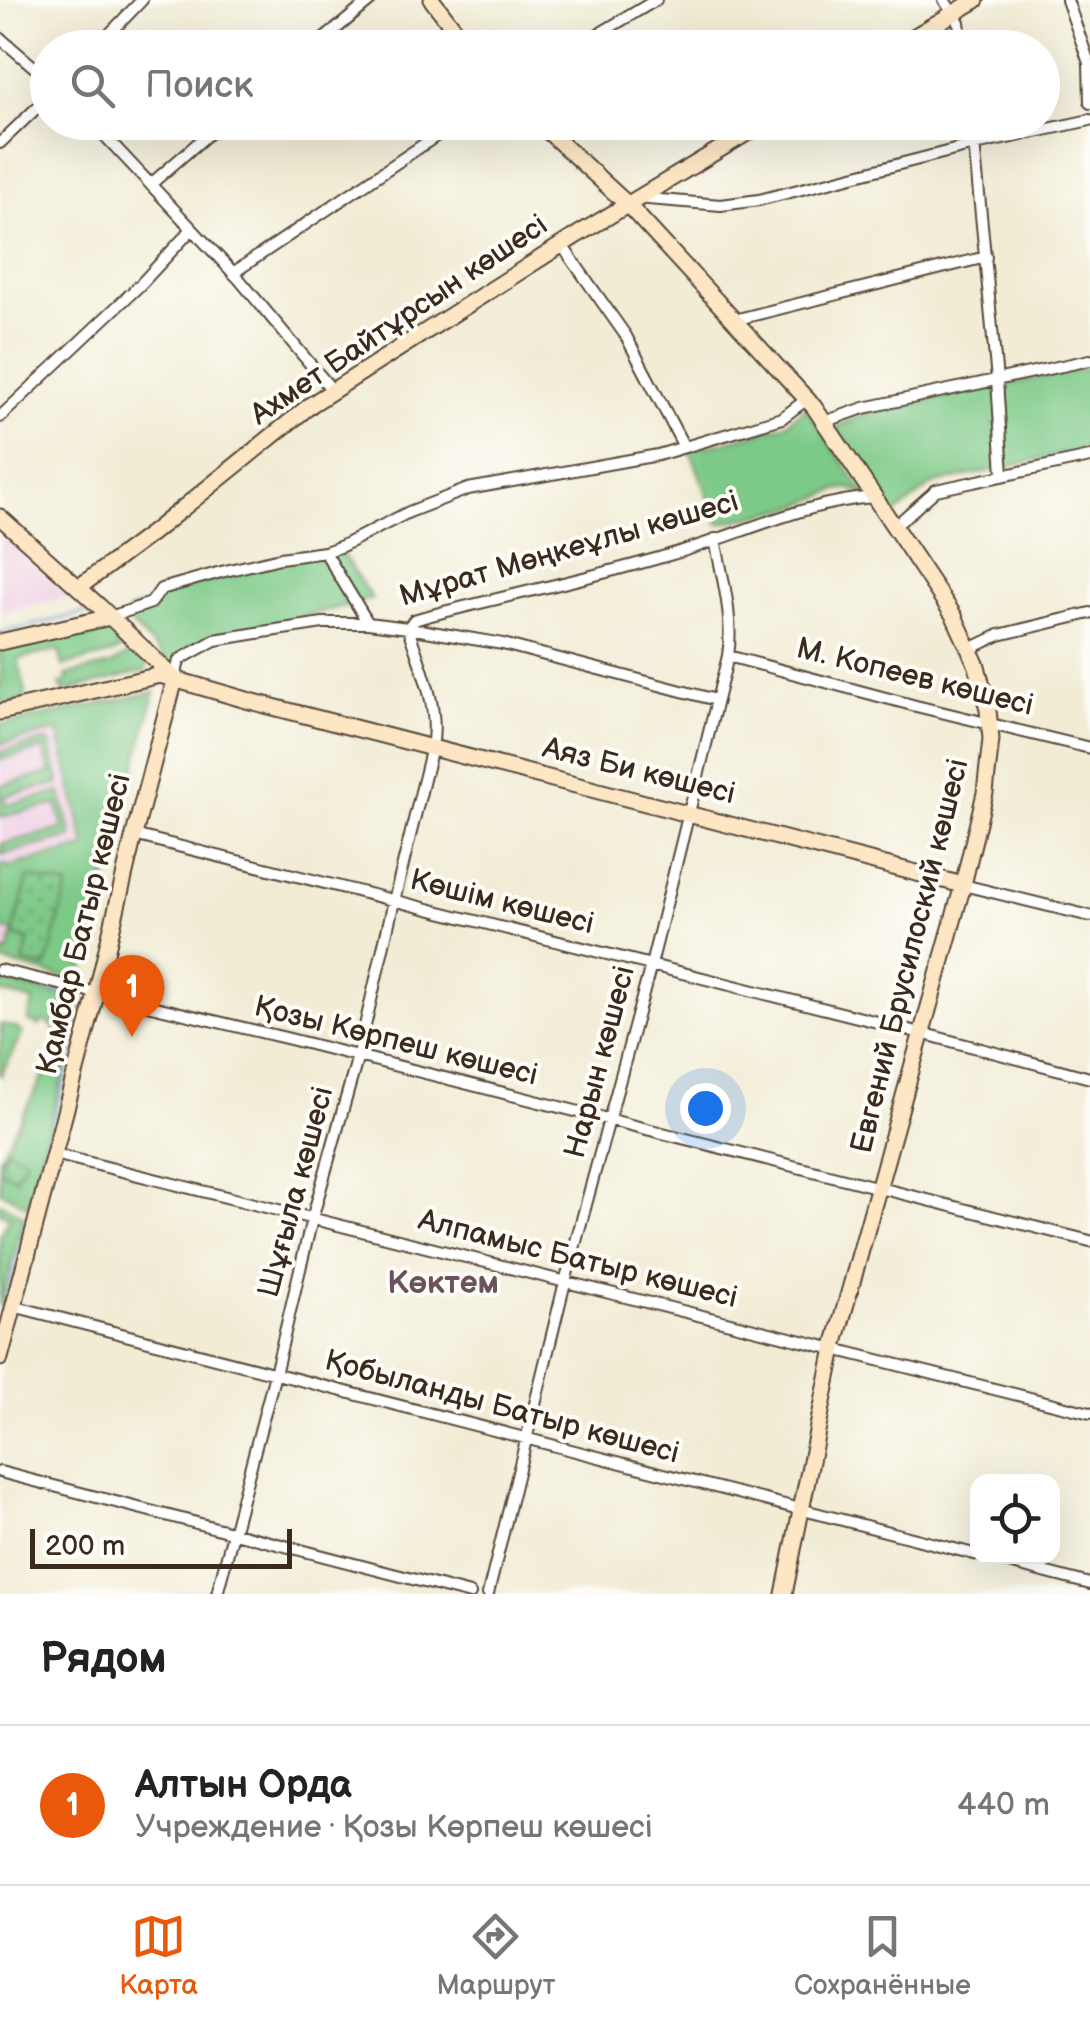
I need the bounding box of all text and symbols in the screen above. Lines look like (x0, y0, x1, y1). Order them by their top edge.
search box (30, 30, 1060, 140)
icon: search (65, 58, 120, 113)
text: Поиск (145, 63, 253, 108)
street label: Ахмет Байтұрсын көшесі (243, 207, 554, 433)
street label: Мұрат Мөңкеұлы көшесі (395, 483, 743, 615)
street label: М. Копеев көшесі (793, 630, 1037, 724)
street label: Аяз Би көшесі (538, 729, 739, 812)
street label: Евгений Брусилоский көшесі (844, 755, 976, 1157)
street label: Қамбар Батыр көшесі (29, 770, 139, 1078)
street label: Көшім көшесі (406, 862, 598, 942)
pin: 1 (100, 954, 164, 1037)
street label: Нарын көшесі (557, 962, 643, 1162)
street label: Қозы Көрпеш көшесі (251, 988, 541, 1094)
street label: Шұғыла көшесі (251, 1083, 341, 1301)
your location (680, 1083, 731, 1134)
street label: Алпамыс Батыр көшесі (414, 1202, 741, 1316)
district label: Көктем (387, 1264, 499, 1303)
street label: Қобыланды Батыр көшесі (321, 1342, 683, 1472)
map controls (970, 1474, 1060, 1564)
button: locate (970, 1474, 1060, 1564)
scale bar (30, 1524, 292, 1568)
text: 200 m (45, 1530, 125, 1563)
text: Рядом (40, 1634, 167, 1685)
text: Алтын Орда (135, 1763, 352, 1808)
text: 1 (66, 1786, 79, 1825)
text: 440 m (957, 1786, 1050, 1825)
text: Учреждение · Қозы Көрпеш көшесі (135, 1808, 653, 1847)
tab: Карта (119, 1909, 198, 2002)
tab: Маршрут (436, 1909, 556, 2002)
tab: Сохранённые (794, 1909, 971, 2002)

